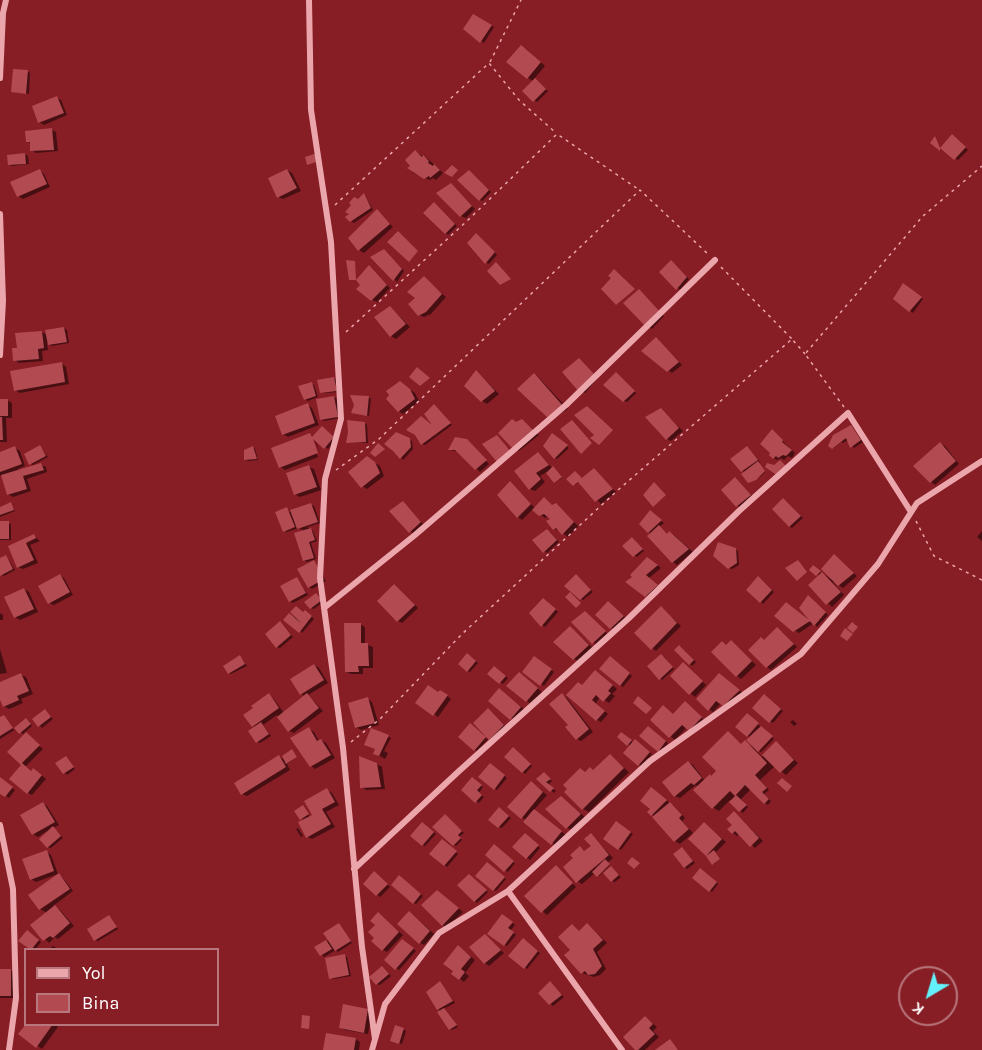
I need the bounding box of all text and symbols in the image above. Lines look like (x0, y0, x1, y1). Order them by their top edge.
legend (24, 948, 219, 1026)
text: Yol (82, 962, 106, 984)
north arrow (898, 966, 958, 1026)
text: Bina (82, 992, 119, 1014)
text: K (908, 998, 928, 1020)

